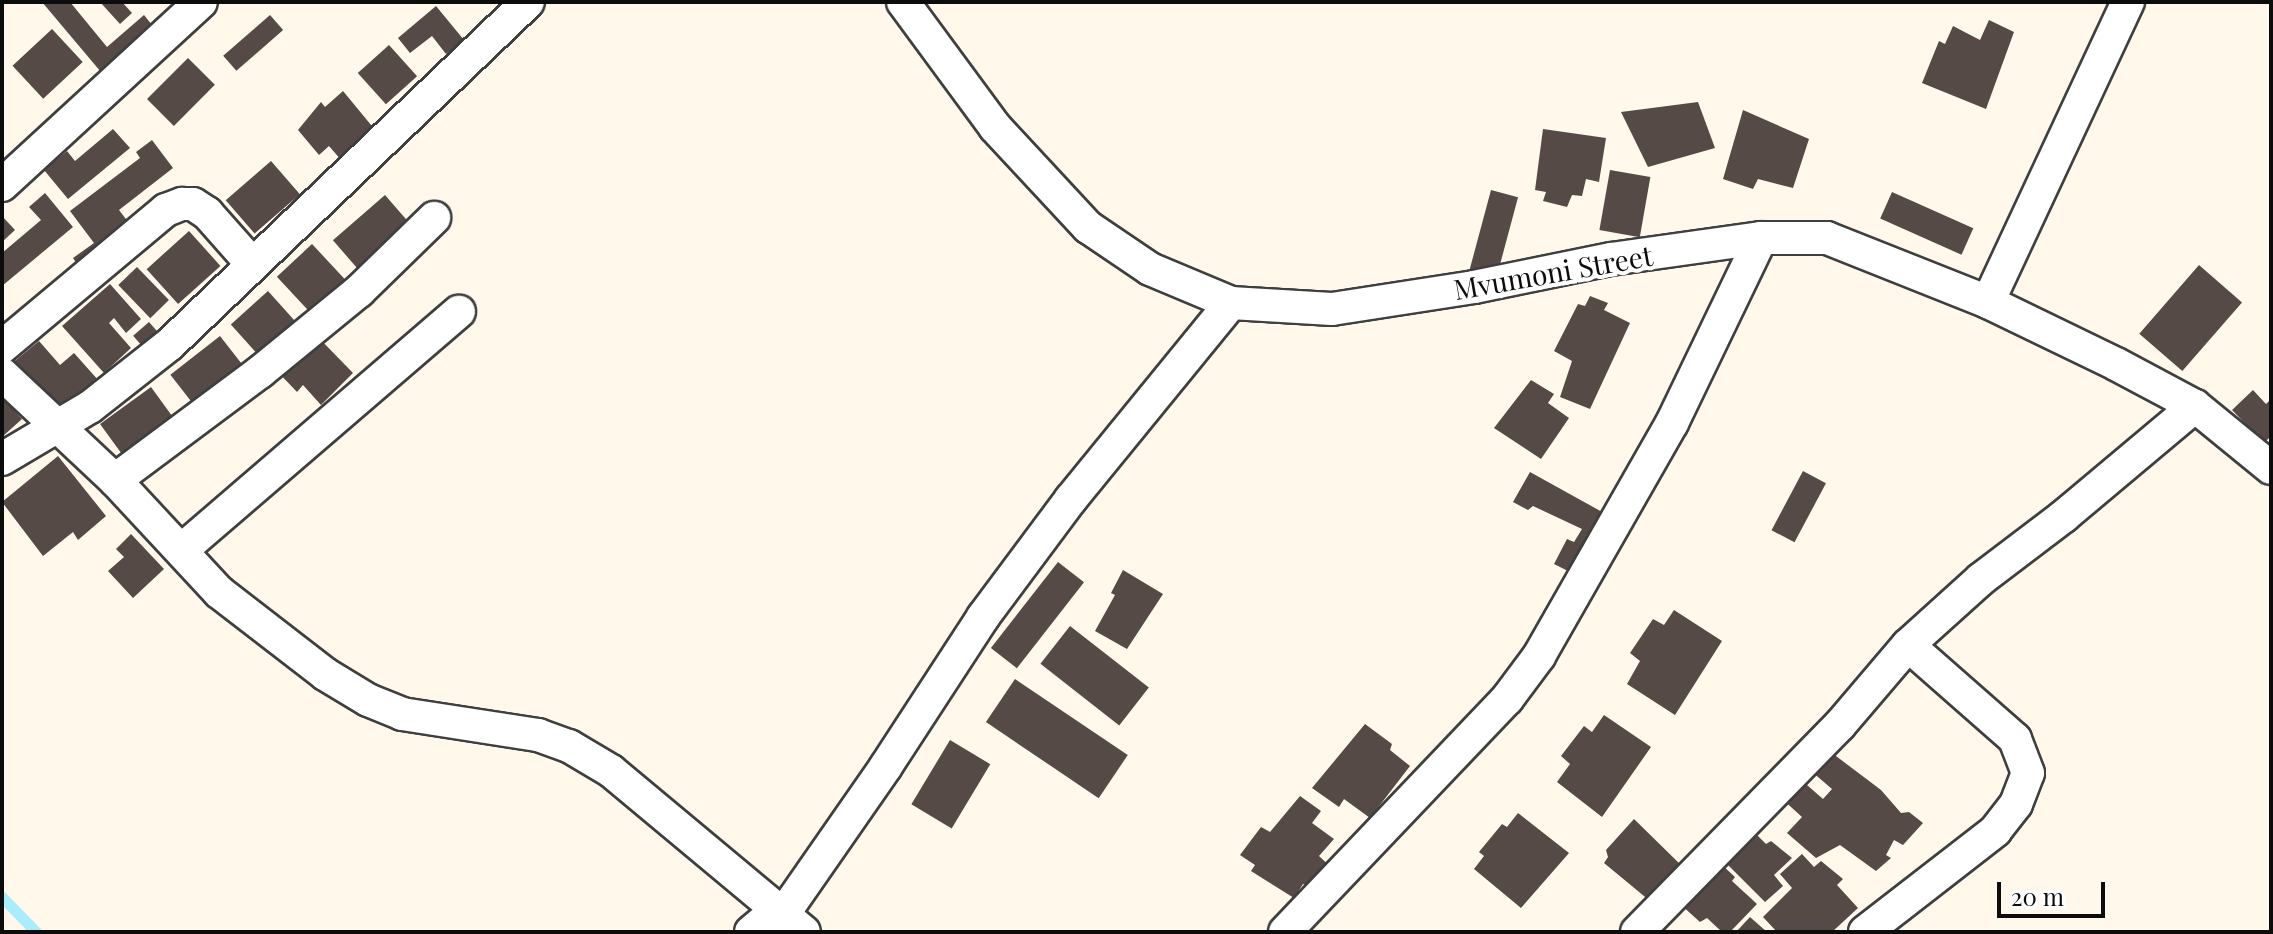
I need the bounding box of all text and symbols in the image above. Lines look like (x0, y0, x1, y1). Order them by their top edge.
street label: Mvumoni Street (1451, 238, 1655, 306)
scale bar (2001, 866, 2109, 916)
text: 20 m (2011, 880, 2064, 912)

